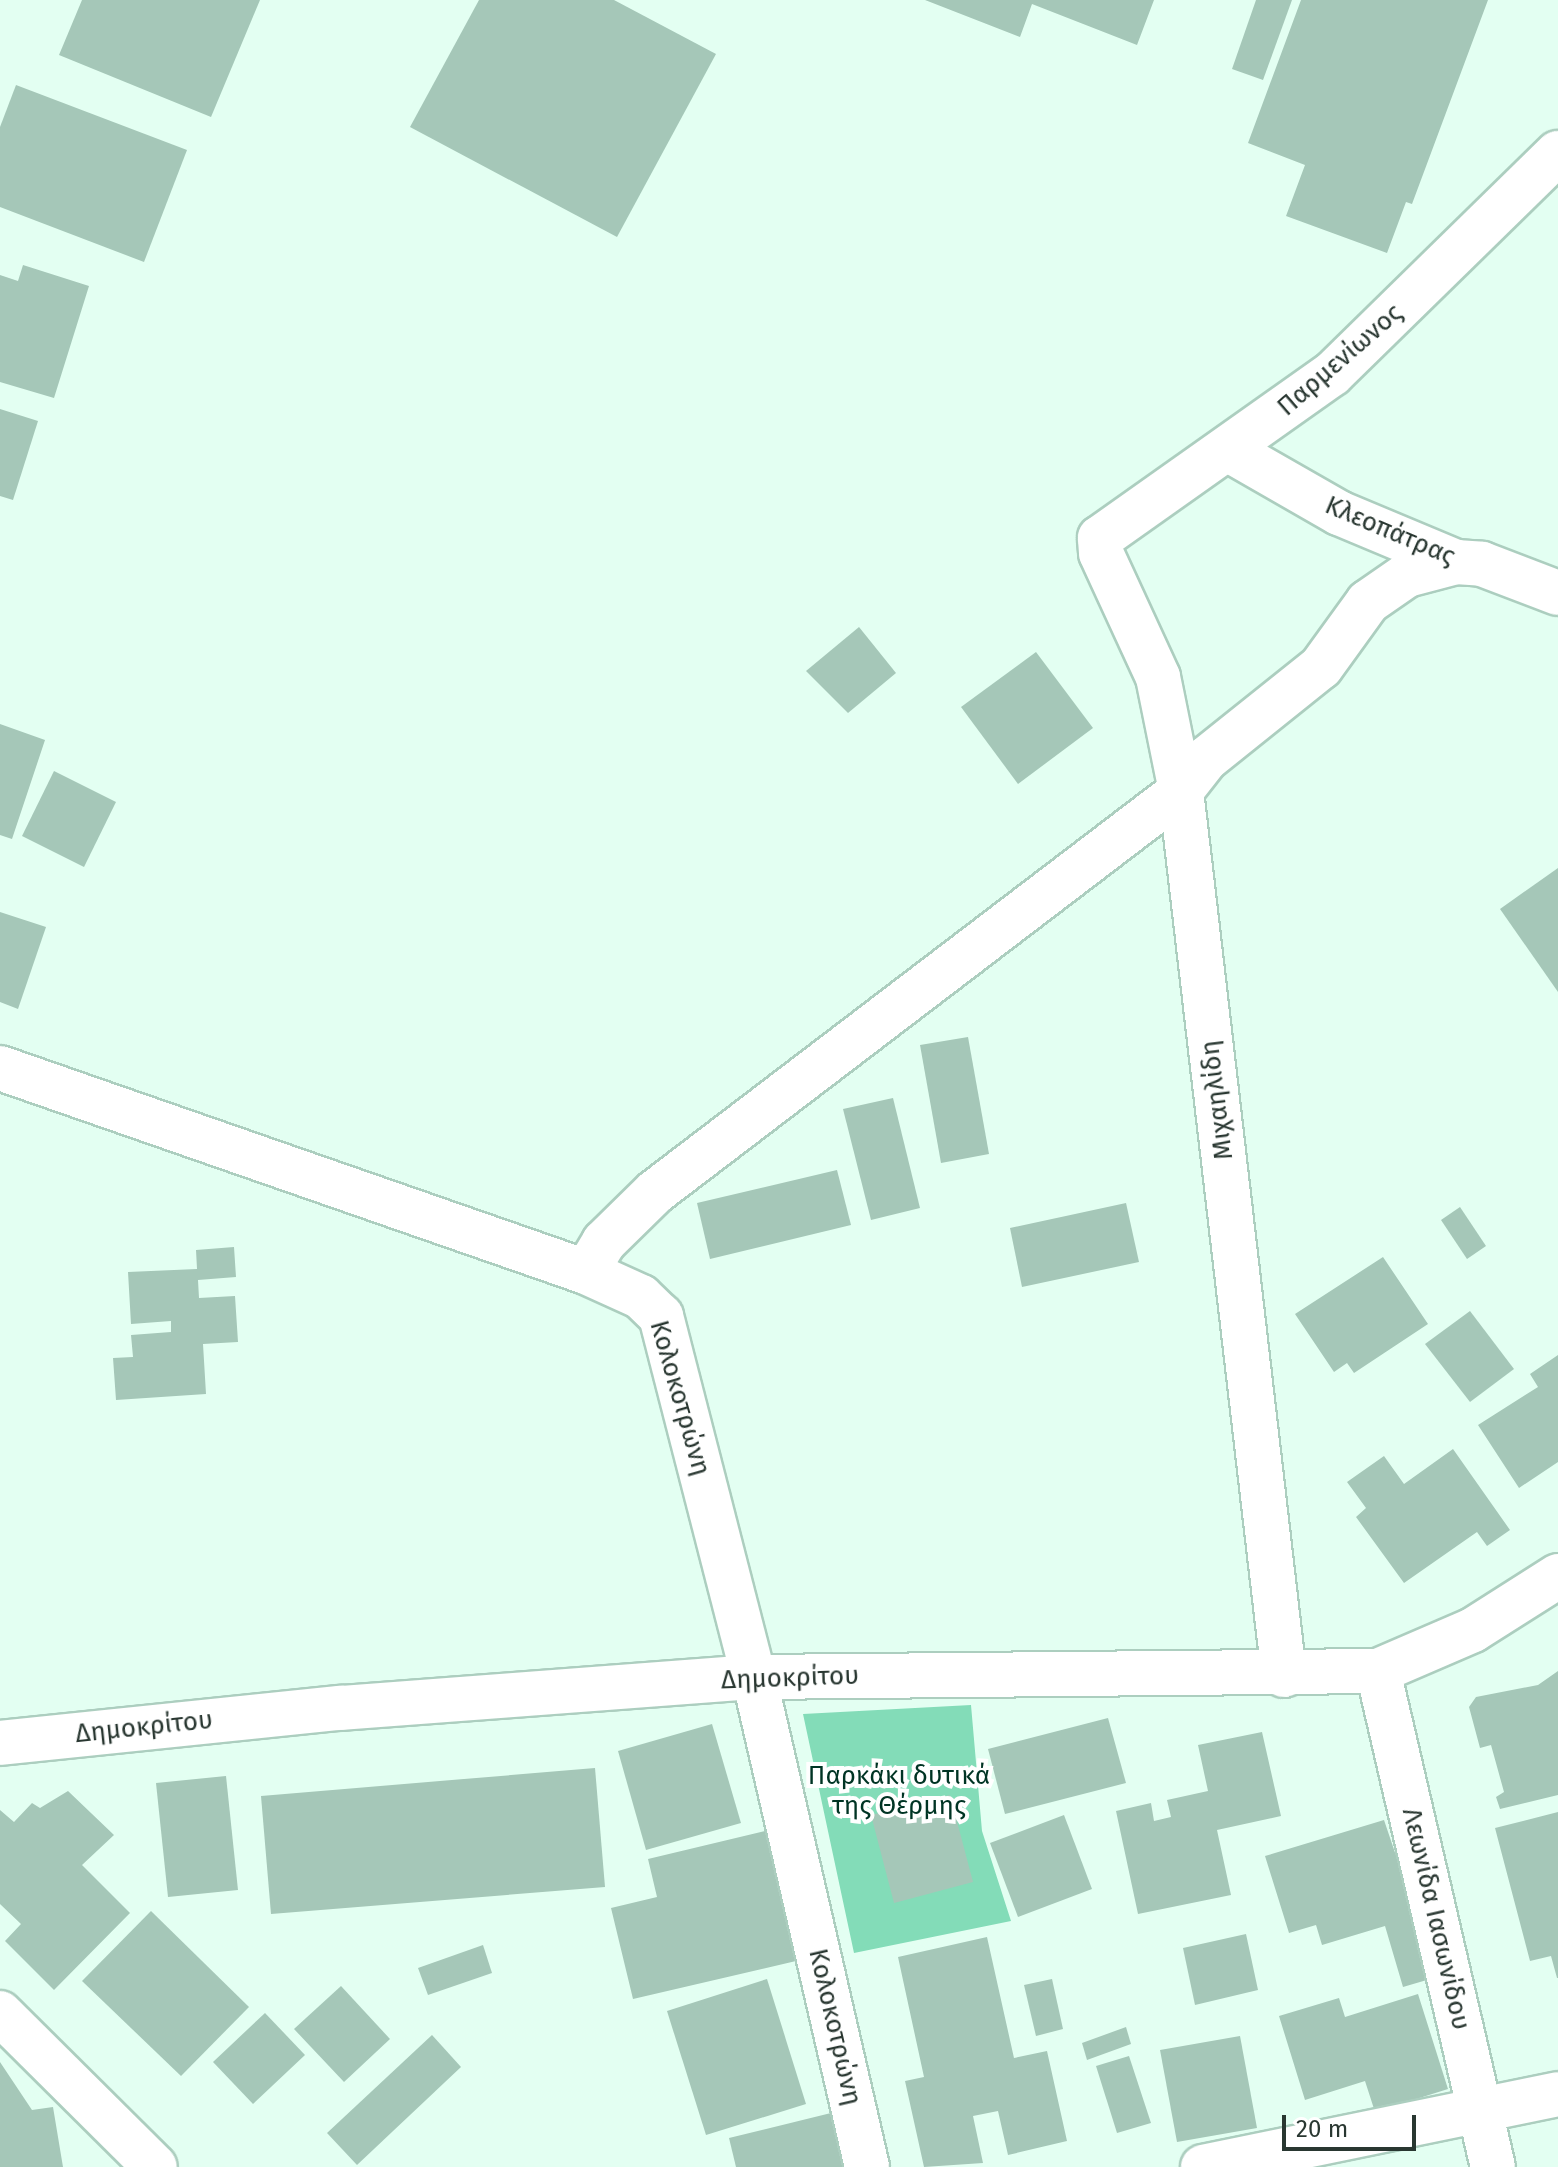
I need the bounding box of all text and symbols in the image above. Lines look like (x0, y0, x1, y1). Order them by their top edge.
street label: Παρμενίωνος (1271, 297, 1409, 423)
street label: Κλεοπάτρας (1320, 490, 1460, 572)
street label: Μιχαηλίδη (1194, 1038, 1240, 1162)
street label: Κολοκοτρώνη (643, 1317, 717, 1479)
street label: Δημοκρίτου (720, 1660, 860, 1696)
street label: Δημοκρίτου (74, 1704, 214, 1750)
park label: Παρκάκι δυτικά της Θέρμης (808, 1760, 990, 1822)
street label: Λεωνίδα Ιασωνίδου (1395, 1805, 1477, 2033)
street label: Κολοκοτρώνη (802, 1946, 868, 2108)
scale bar (1286, 2099, 1420, 2149)
text: 20 m (1296, 2115, 1348, 2143)

